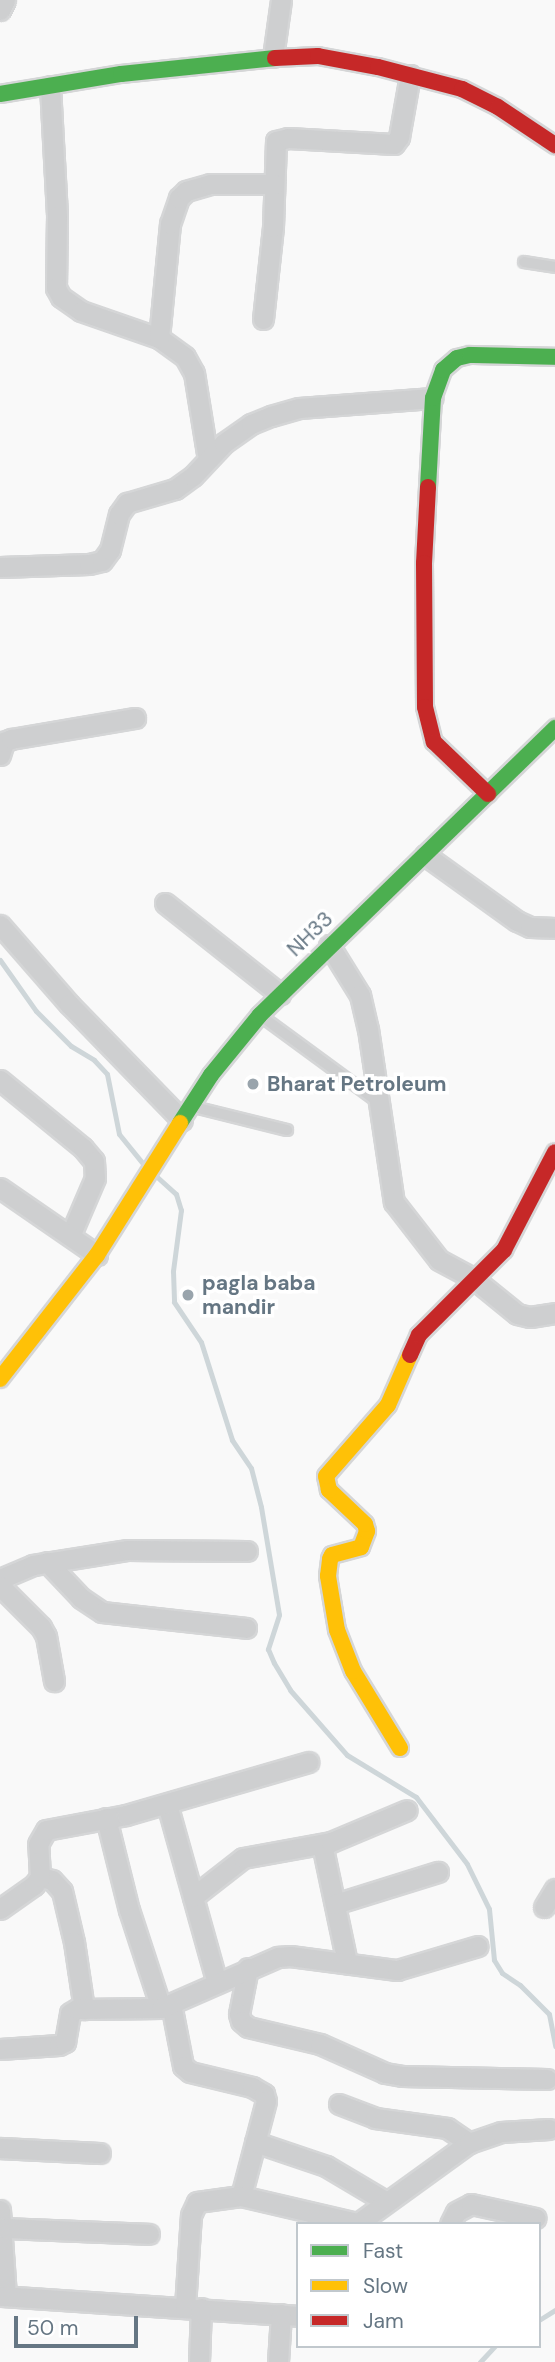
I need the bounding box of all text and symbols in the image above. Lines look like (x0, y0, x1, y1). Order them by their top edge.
street label: NH33 (282, 906, 338, 962)
place label: Bharat Petroleum (267, 1071, 447, 1097)
marker: Bharat Petroleum (245, 1076, 261, 1092)
place label: pagla baba mandir (202, 1270, 316, 1320)
marker: pagla baba mandir (180, 1287, 196, 1303)
legend (296, 2222, 541, 2348)
text: Fast (363, 2237, 403, 2265)
text: Slow (363, 2272, 408, 2300)
scale bar (18, 2302, 142, 2346)
text: Jam (363, 2307, 404, 2335)
text: 50 m (27, 2314, 78, 2342)

